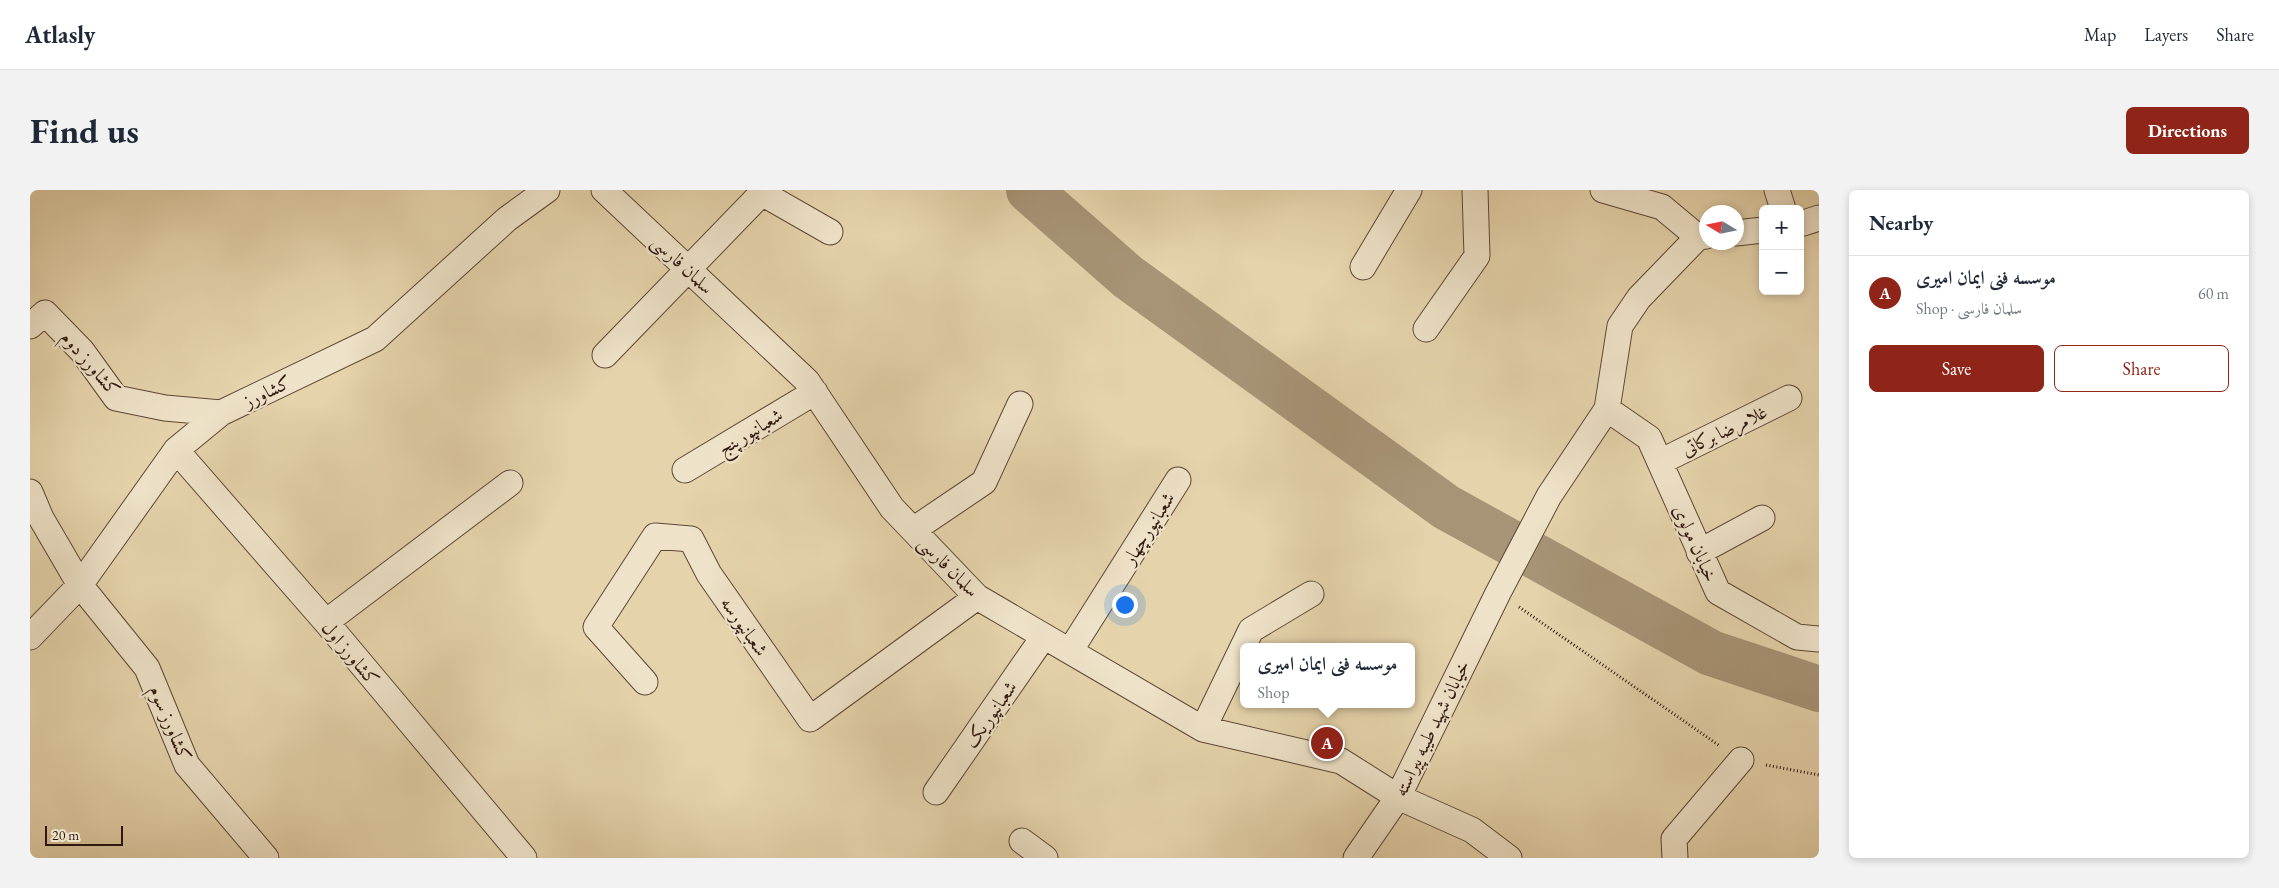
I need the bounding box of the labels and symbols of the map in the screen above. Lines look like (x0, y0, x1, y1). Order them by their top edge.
north arrow (1699, 205, 1744, 250)
street label: سلمان فارسی (645, 229, 719, 300)
street label: کشاورز دوم (52, 325, 126, 404)
street label: کشاورز (237, 369, 295, 415)
street label: غلامرضا برکاتی (1677, 399, 1772, 463)
street label: شعبانپورپنج (713, 402, 790, 465)
street label: شعبانپورچهار (1115, 487, 1181, 571)
street label: خیابان مولوی (1667, 500, 1724, 586)
street label: سلمان فارسی (912, 530, 985, 603)
street label: شعبانپورسه (715, 592, 774, 661)
your location (1112, 592, 1138, 618)
street label: کشاورز اول (316, 616, 385, 691)
street label: خیابان شهید طیبه پیراسته (1388, 656, 1476, 801)
street label: شعبانپوریک (958, 676, 1023, 753)
street label: کشاورز سوم (140, 681, 198, 767)
pin: A (1311, 724, 1343, 762)
scale bar (45, 823, 122, 846)

